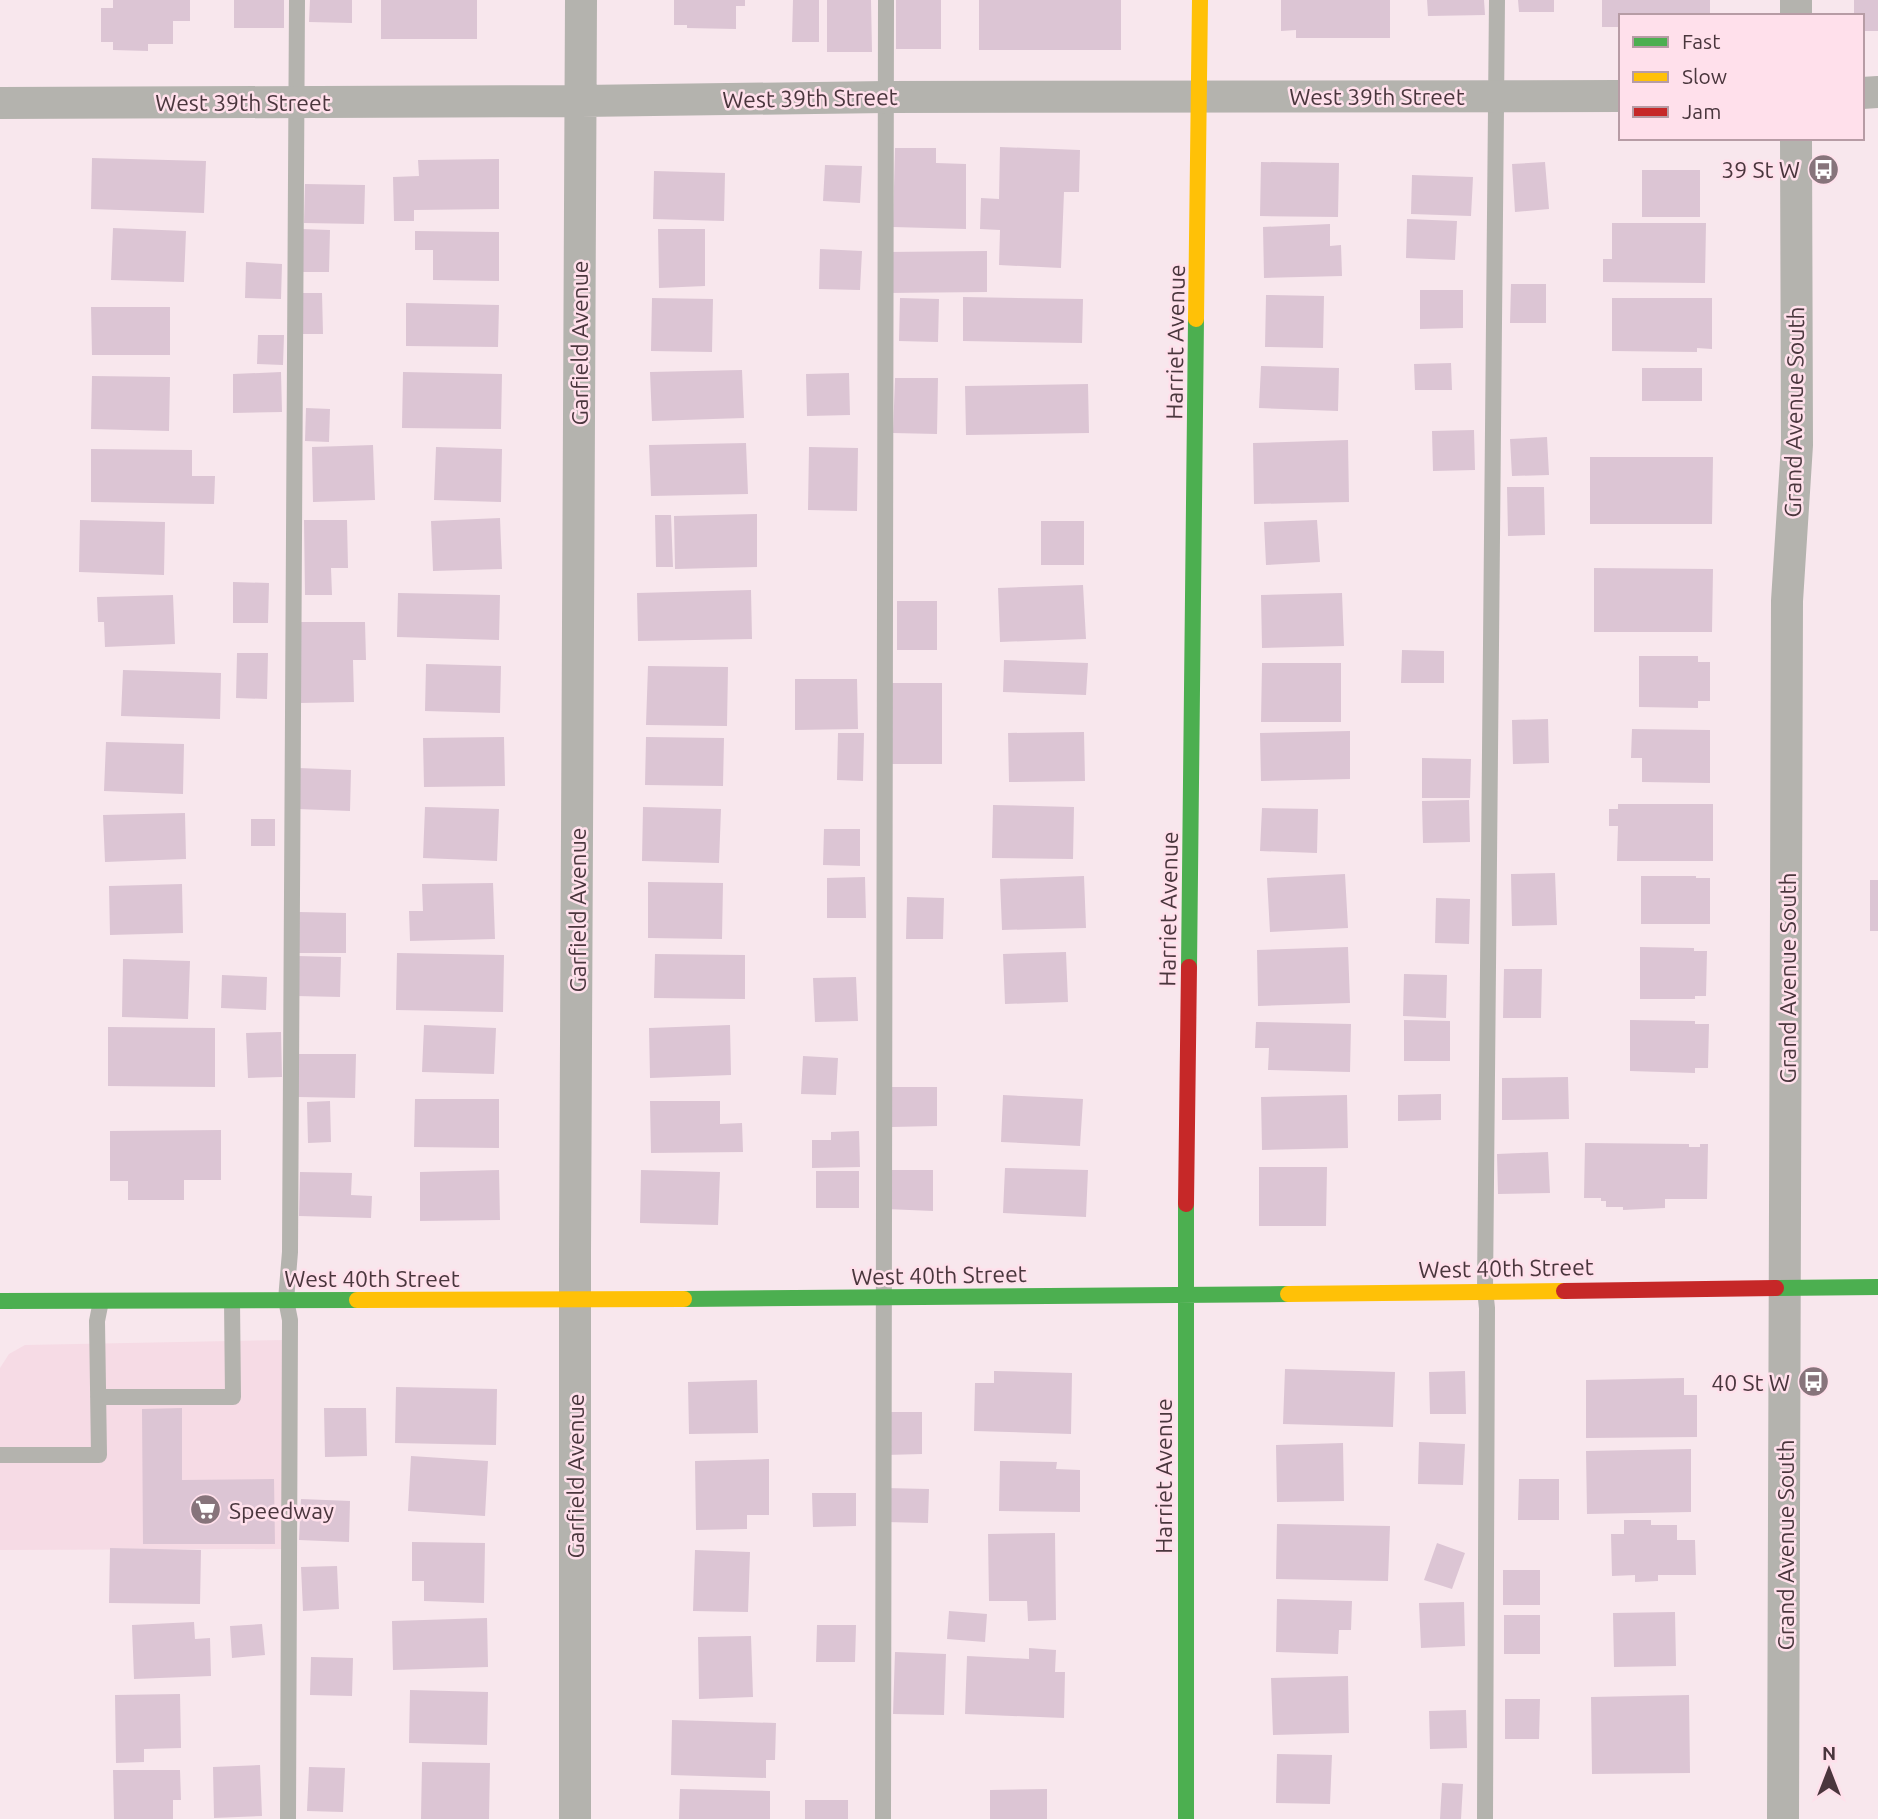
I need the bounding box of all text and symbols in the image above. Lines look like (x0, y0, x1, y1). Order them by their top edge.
legend (1619, 14, 1864, 140)
text: Fast (1682, 29, 1720, 53)
text: Slow (1682, 64, 1727, 88)
street label: West 39th Street (722, 84, 898, 112)
street label: West 39th Street (1289, 84, 1465, 109)
street label: West 39th Street (155, 90, 331, 115)
text: Jam (1682, 99, 1721, 123)
bus stop icon: 39 St W (1806, 152, 1840, 186)
place label: 39 St W (1721, 157, 1800, 182)
street label: Garfield Avenue (567, 260, 592, 426)
street label: Harriet Avenue (1161, 264, 1189, 420)
street label: Grand Avenue South (1780, 306, 1808, 518)
street label: Garfield Avenue (565, 827, 590, 993)
street label: Harriet Avenue (1154, 831, 1182, 987)
street label: Grand Avenue South (1775, 872, 1800, 1084)
street label: West 40th Street (1418, 1254, 1594, 1282)
street label: West 40th Street (851, 1261, 1027, 1289)
street label: West 40th Street (284, 1266, 460, 1291)
bus stop icon: 40 St W (1796, 1365, 1830, 1399)
place label: 40 St W (1711, 1370, 1790, 1395)
street label: Garfield Avenue (563, 1393, 588, 1559)
street label: Harriet Avenue (1151, 1398, 1176, 1554)
street label: Grand Avenue South (1773, 1439, 1798, 1651)
supermarket icon: Speedway (189, 1493, 223, 1527)
place label: Speedway (229, 1498, 334, 1523)
north arrow (1794, 1735, 1864, 1805)
text: N (1822, 1742, 1836, 1764)

